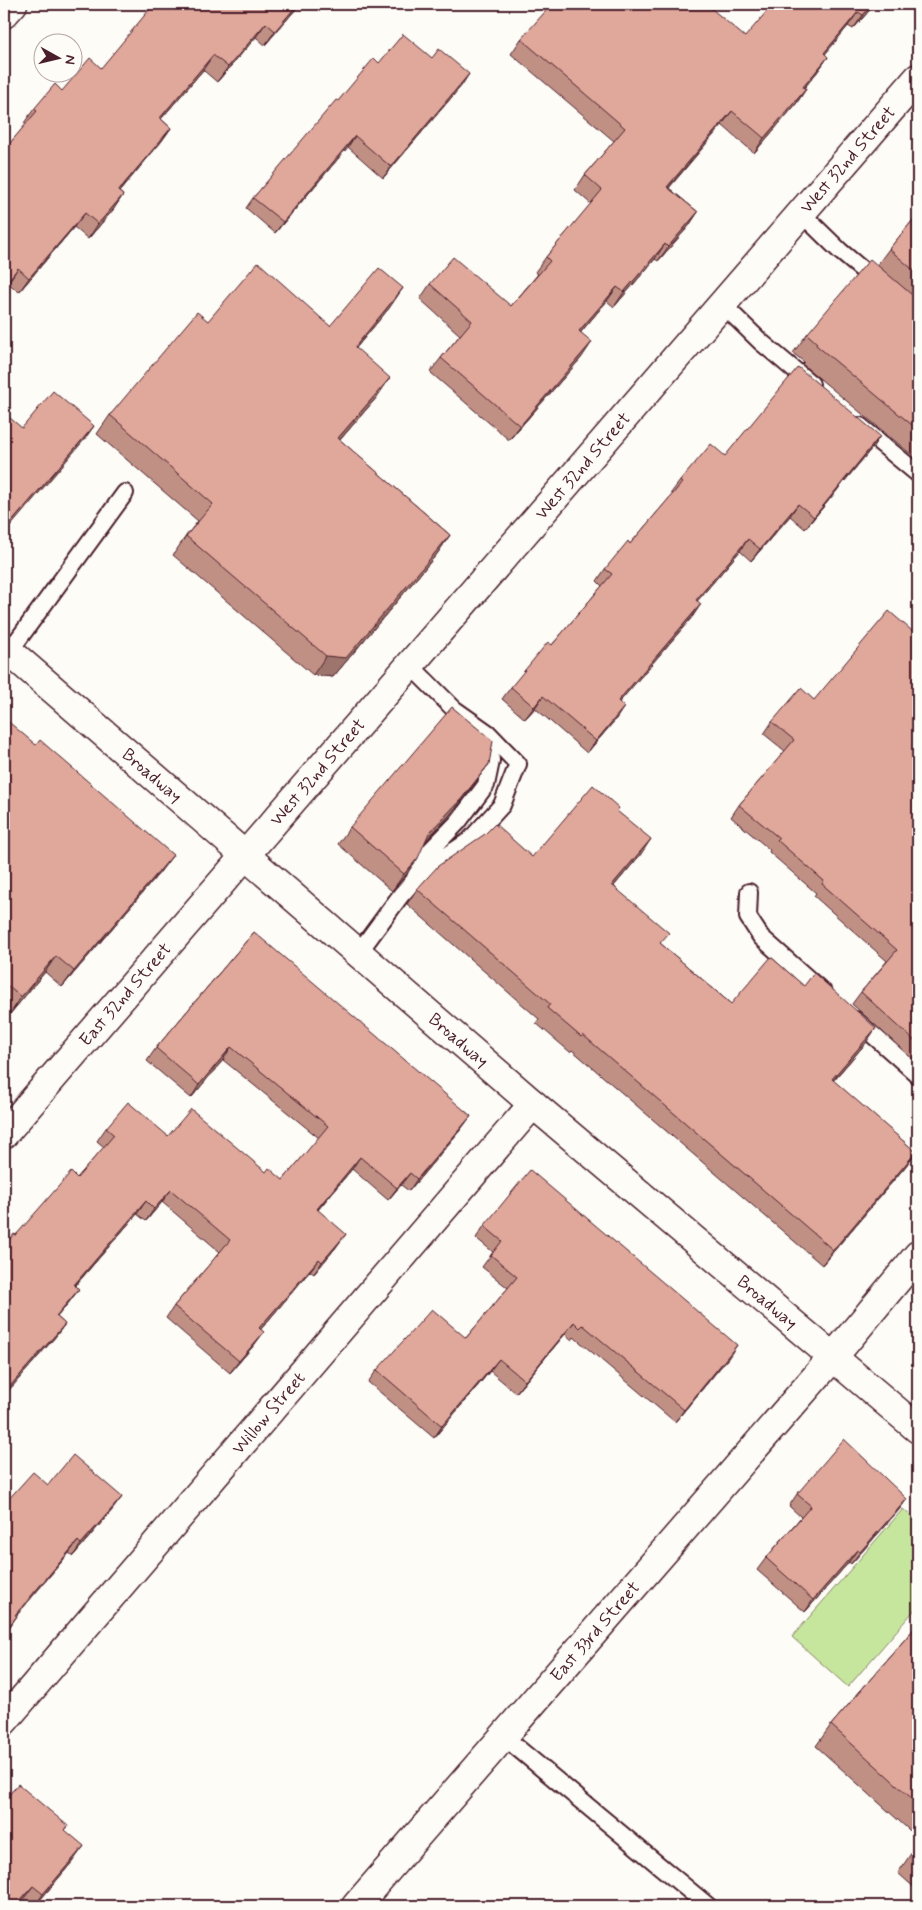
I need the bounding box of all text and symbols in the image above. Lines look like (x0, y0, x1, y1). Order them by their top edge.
north arrow (32, 32, 82, 82)
text: N (60, 54, 79, 66)
street label: West 32nd Street (795, 101, 902, 219)
street label: West 32nd Street (530, 407, 637, 525)
street label: West 32nd Street (265, 714, 371, 831)
street label: Broadway (117, 743, 187, 809)
street label: East 32nd Street (74, 938, 177, 1052)
street label: Broadway (423, 1008, 493, 1073)
street label: Broadway (732, 1270, 802, 1335)
street label: Willow Street (227, 1367, 311, 1460)
street label: East 33rd Street (545, 1576, 646, 1687)

